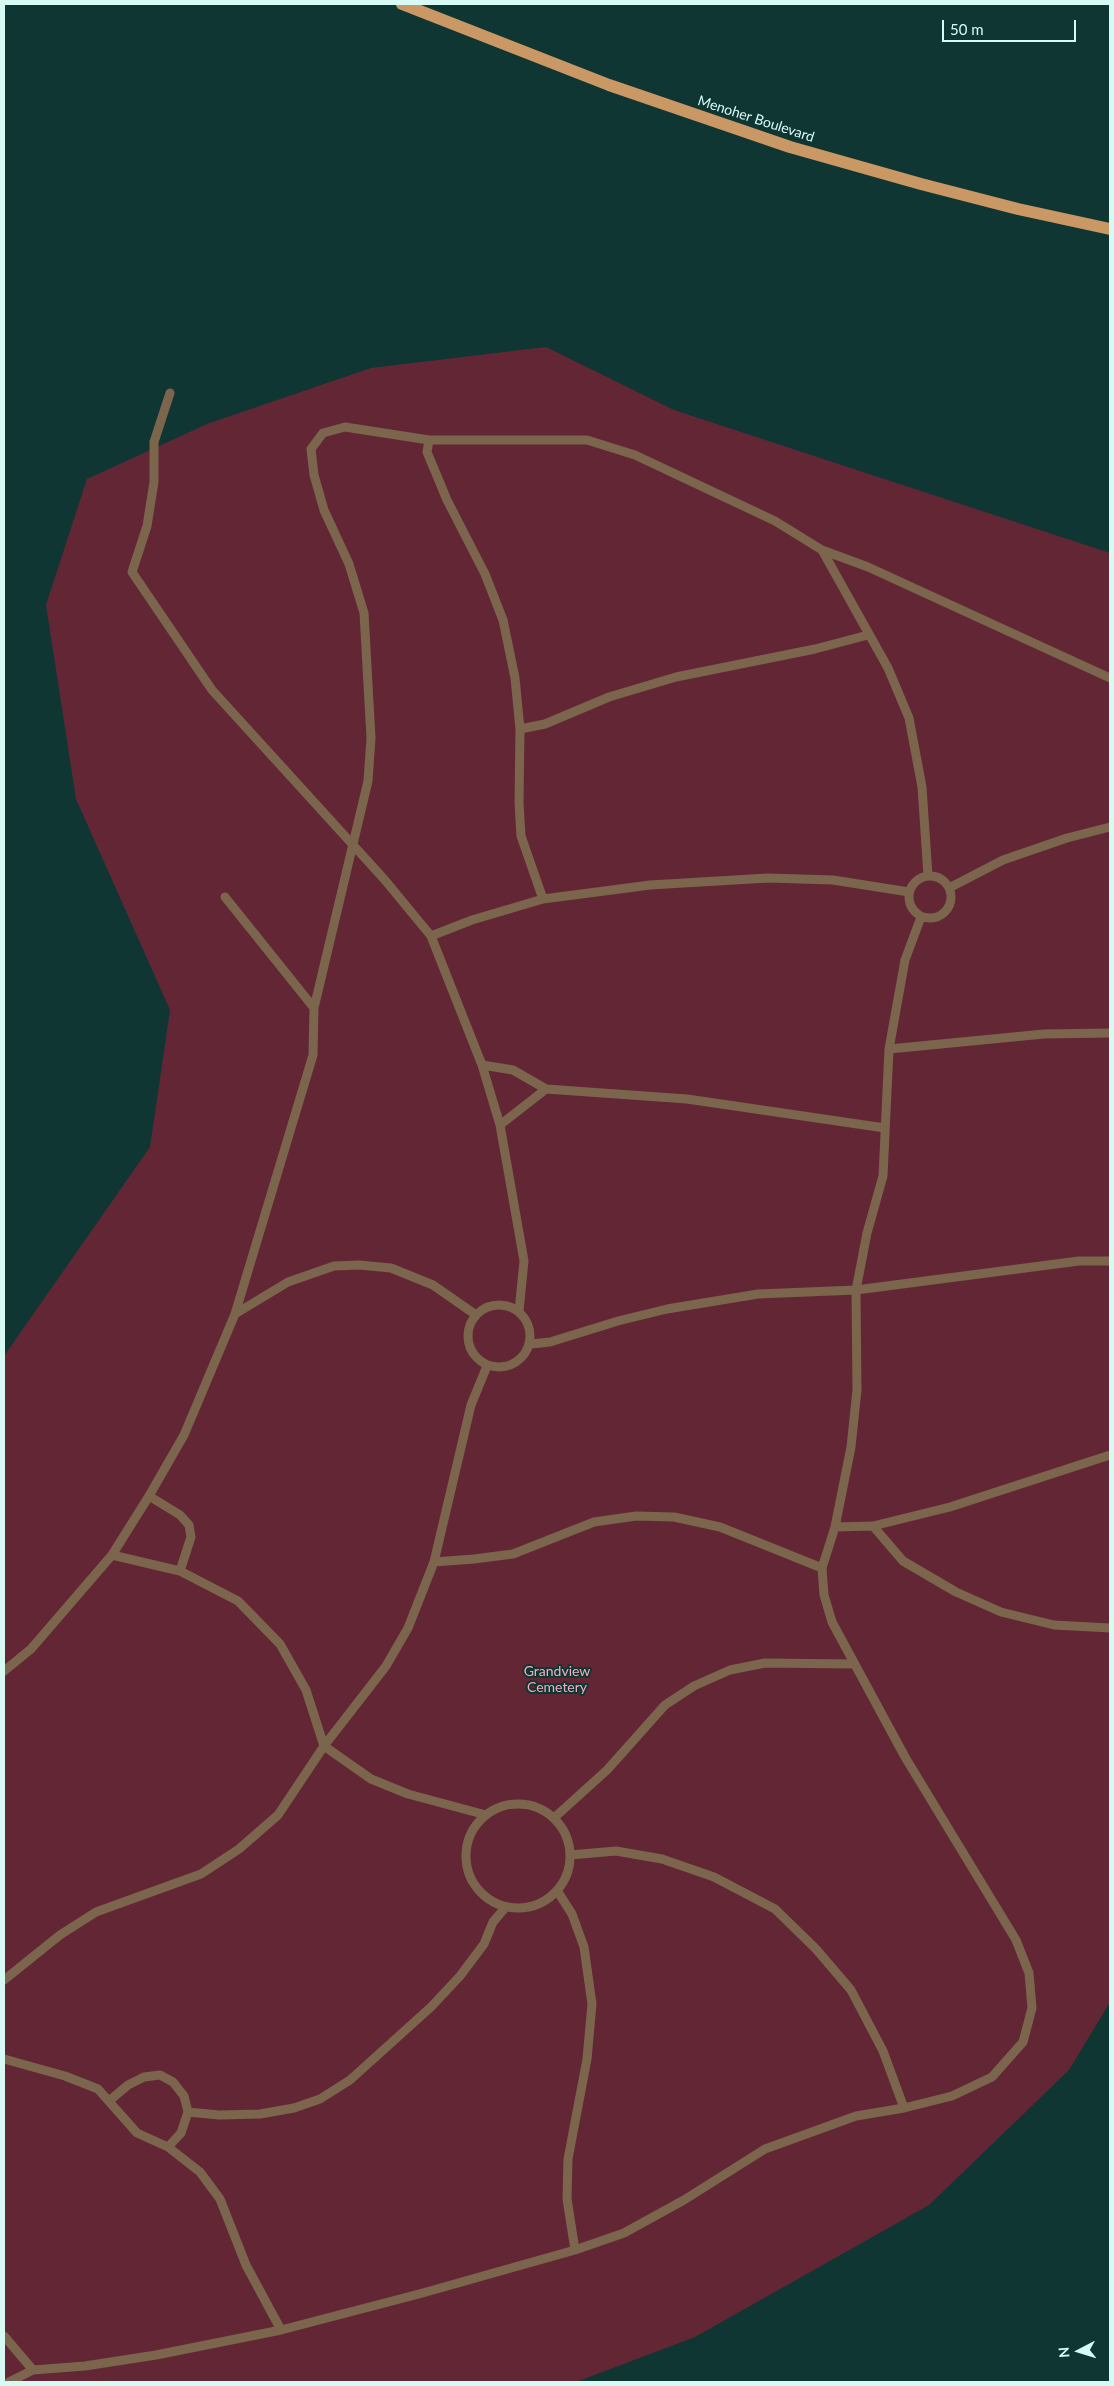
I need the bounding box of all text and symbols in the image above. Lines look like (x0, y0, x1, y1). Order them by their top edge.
scale bar (944, 10, 1078, 42)
text: 50 m (950, 20, 984, 38)
street label: Menoher Boulevard (696, 92, 816, 146)
park label: Grandview Cemetery (524, 1663, 590, 1695)
north arrow (1054, 2326, 1104, 2376)
text: N (1055, 2346, 1072, 2358)

